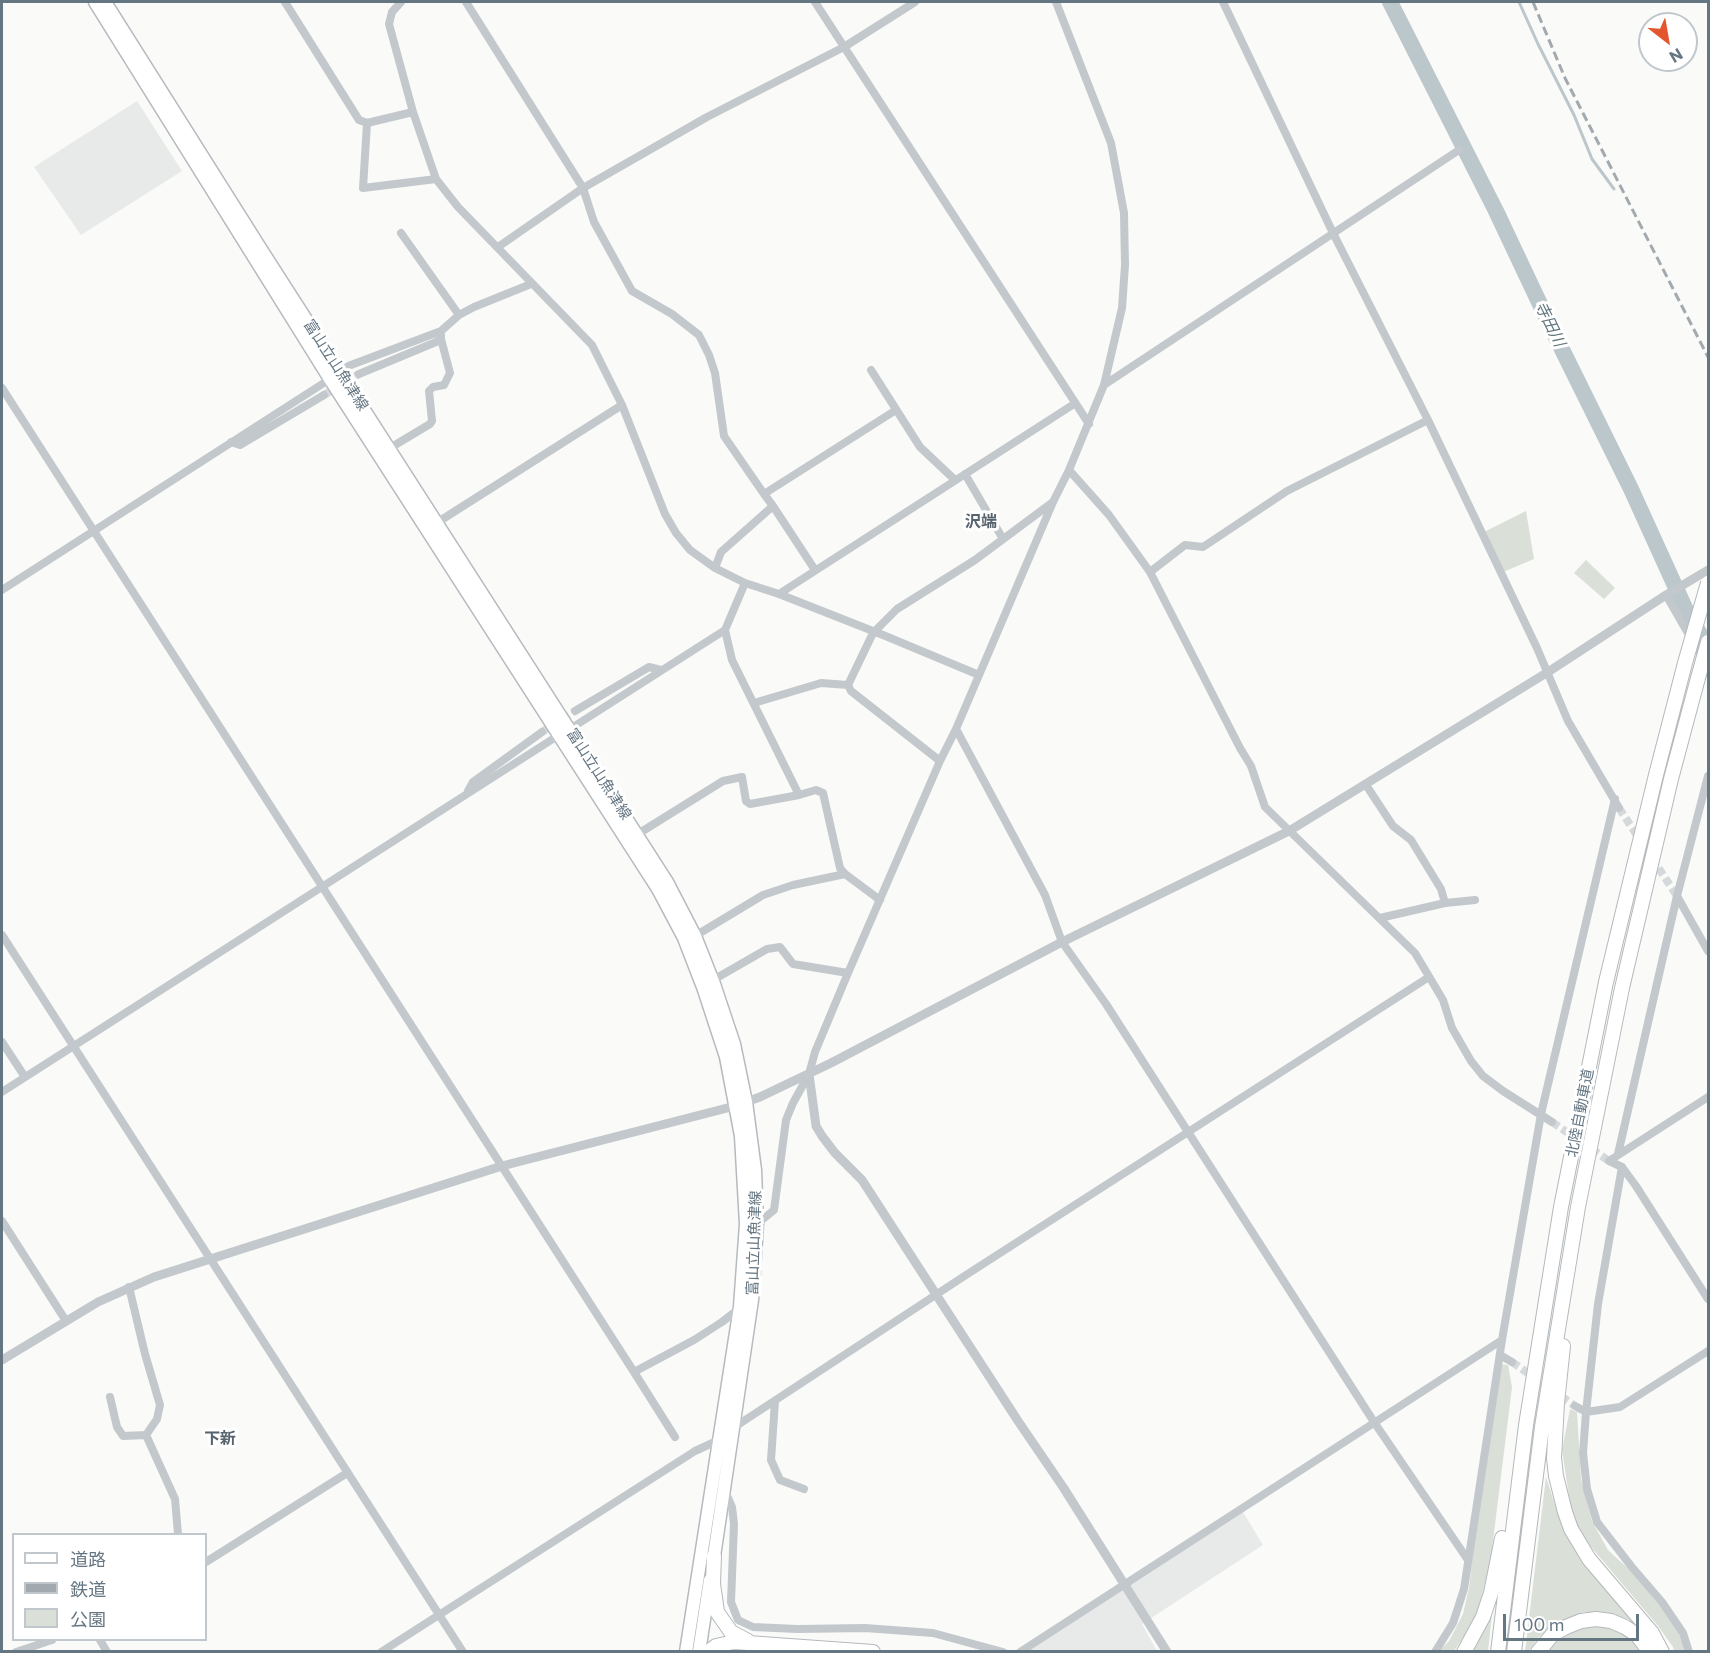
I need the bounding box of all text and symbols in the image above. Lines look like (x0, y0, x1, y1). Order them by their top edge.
north arrow (1638, 12, 1698, 72)
text: N (1666, 45, 1687, 67)
water label: 寺田川 (1531, 298, 1569, 350)
street label: 富山立山魚津線 (300, 316, 372, 414)
district label: 沢端 (965, 512, 997, 532)
street label: 富山立山魚津線 (563, 725, 635, 823)
street label: 北陸自動車道 (1563, 1067, 1597, 1159)
street label: 富山立山魚津線 (743, 1190, 765, 1296)
district label: 下新 (204, 1429, 236, 1449)
legend (12, 1533, 207, 1641)
text: 道路 (70, 1548, 106, 1570)
text: 鉄道 (70, 1578, 106, 1600)
scale bar (1506, 1602, 1642, 1640)
text: 公園 (70, 1608, 106, 1630)
text: 100 m (1514, 1613, 1564, 1635)

